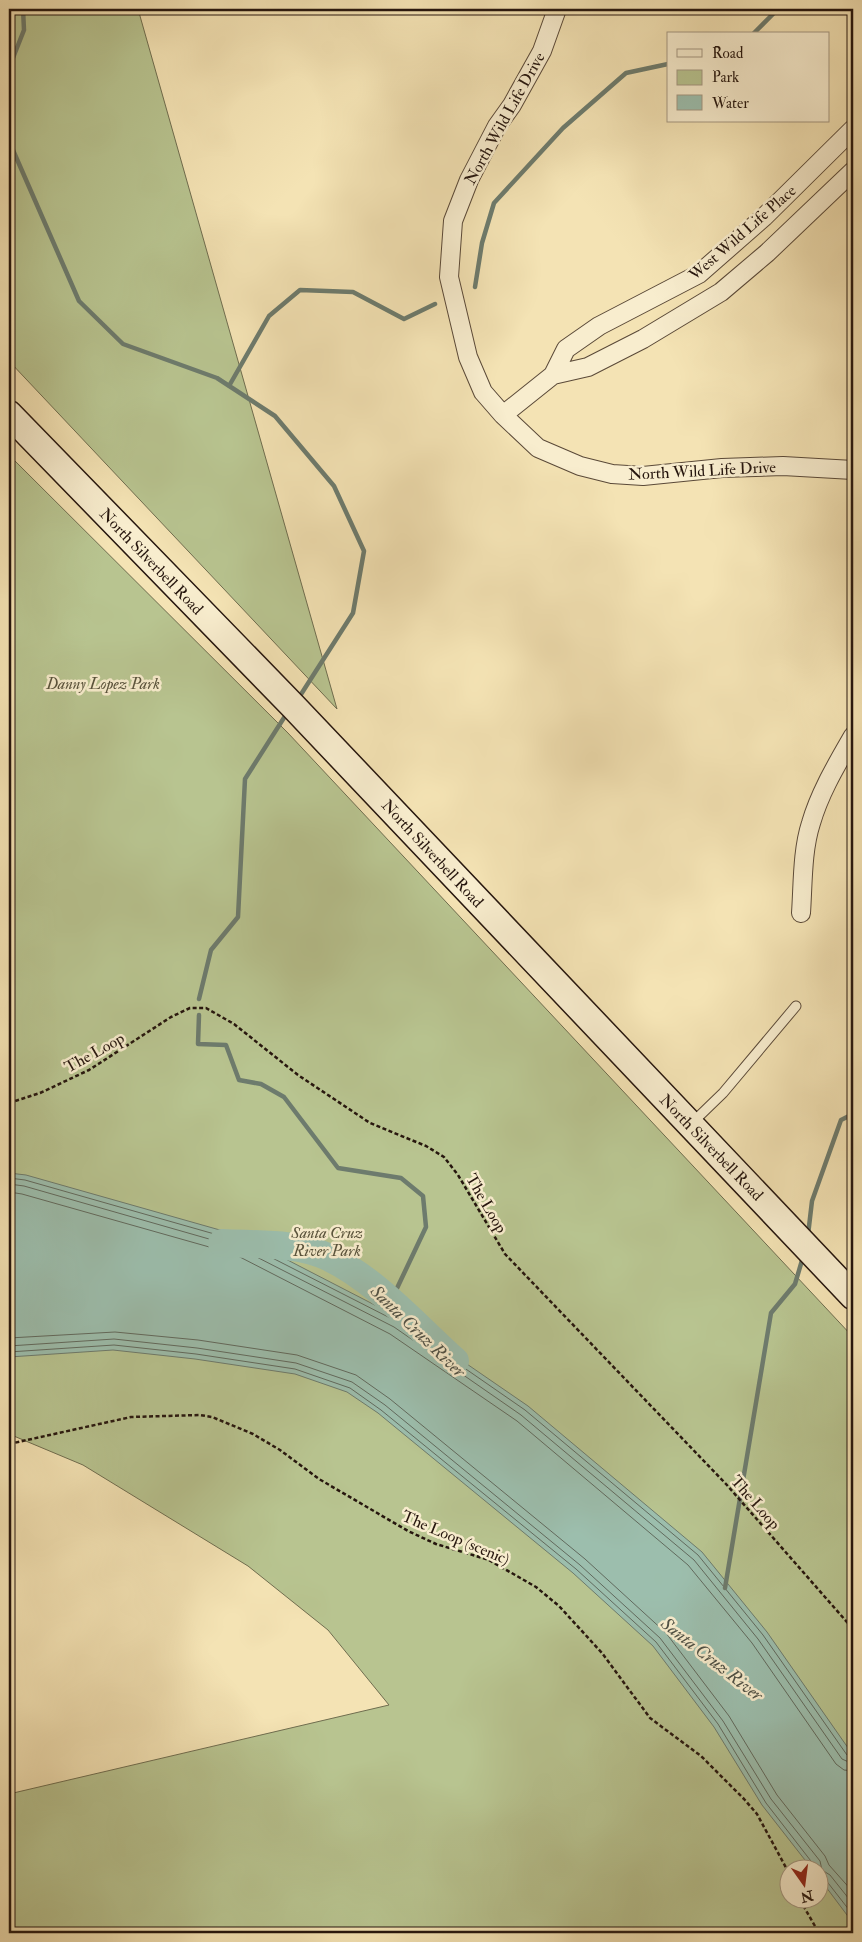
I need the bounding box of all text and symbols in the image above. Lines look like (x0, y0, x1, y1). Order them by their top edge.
legend (667, 32, 830, 122)
text: Road (712, 44, 744, 63)
street label: North Wild Life Drive (460, 49, 550, 188)
text: Park (712, 68, 739, 87)
text: Water (711, 94, 749, 113)
street label: West Wild Life Place (684, 181, 801, 285)
street label: North Wild Life Drive (628, 457, 777, 485)
street label: North Silverbell Road (95, 504, 207, 619)
park label: Danny Lopez Park (45, 674, 160, 694)
street label: North Silverbell Road (377, 795, 488, 912)
street label: The Loop (61, 1028, 128, 1078)
street label: North Silverbell Road (655, 1090, 767, 1205)
street label: The Loop (460, 1170, 511, 1237)
park label: Santa Cruz River Park (290, 1223, 363, 1261)
water label: Santa Cruz River (365, 1279, 471, 1383)
street label: The Loop (725, 1471, 784, 1535)
street label: The Loop (scenic) (398, 1506, 512, 1571)
water label: Santa Cruz River (655, 1612, 768, 1707)
north arrow (780, 1860, 830, 1910)
text: N (798, 1886, 816, 1906)

